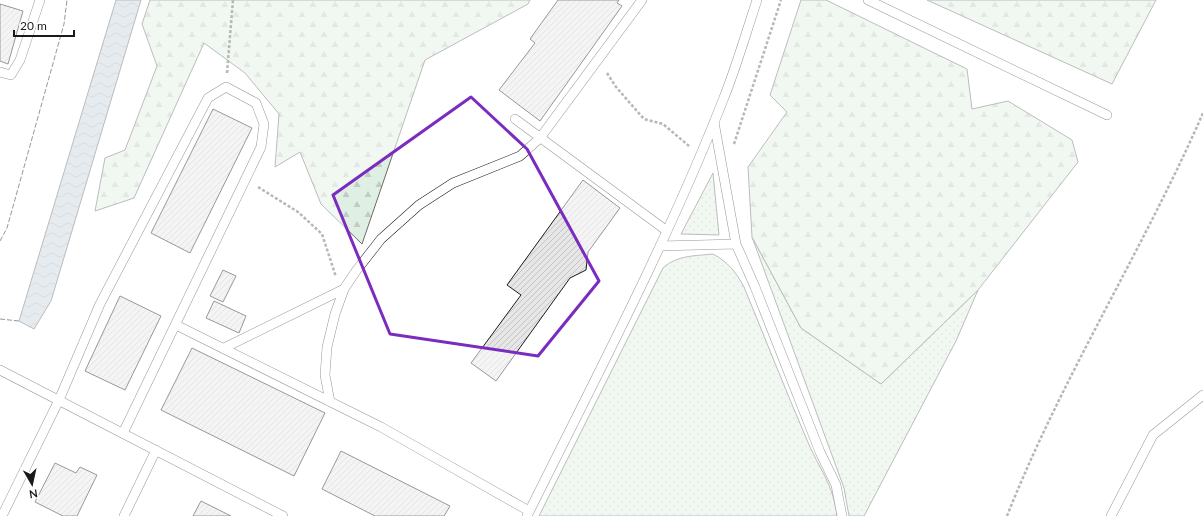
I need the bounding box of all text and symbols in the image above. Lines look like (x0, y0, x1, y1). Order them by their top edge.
scale bar (14, 12, 74, 38)
text: 20 m (20, 18, 47, 33)
north arrow (12, 464, 52, 504)
text: N (28, 487, 39, 501)

